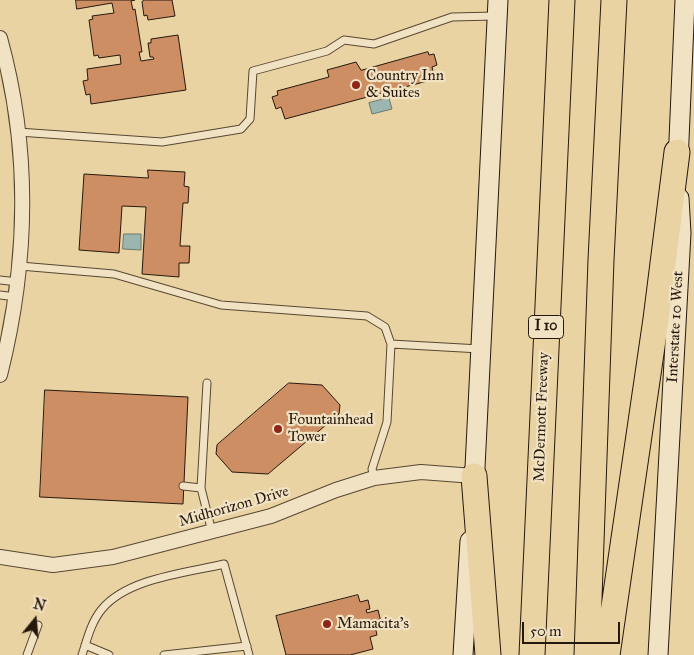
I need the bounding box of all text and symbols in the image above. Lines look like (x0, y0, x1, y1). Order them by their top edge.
place label: Country Inn & Suites (366, 67, 444, 102)
marker: Country Inn & Suites (350, 79, 362, 91)
street label: Interstate 10 West (664, 271, 688, 383)
road number: I 10 (528, 316, 564, 338)
street label: McDermott Freeway (531, 352, 553, 482)
place label: Fountainhead Tower (288, 411, 373, 446)
marker: Fountainhead Tower (272, 423, 284, 435)
street label: Midhorizon Drive (177, 483, 291, 531)
north arrow (10, 595, 60, 645)
text: N (31, 595, 48, 615)
scale bar (524, 612, 622, 644)
place label: Mamacita's (337, 615, 409, 633)
marker: Mamacita's (321, 618, 333, 630)
text: 50 m (530, 622, 562, 640)

